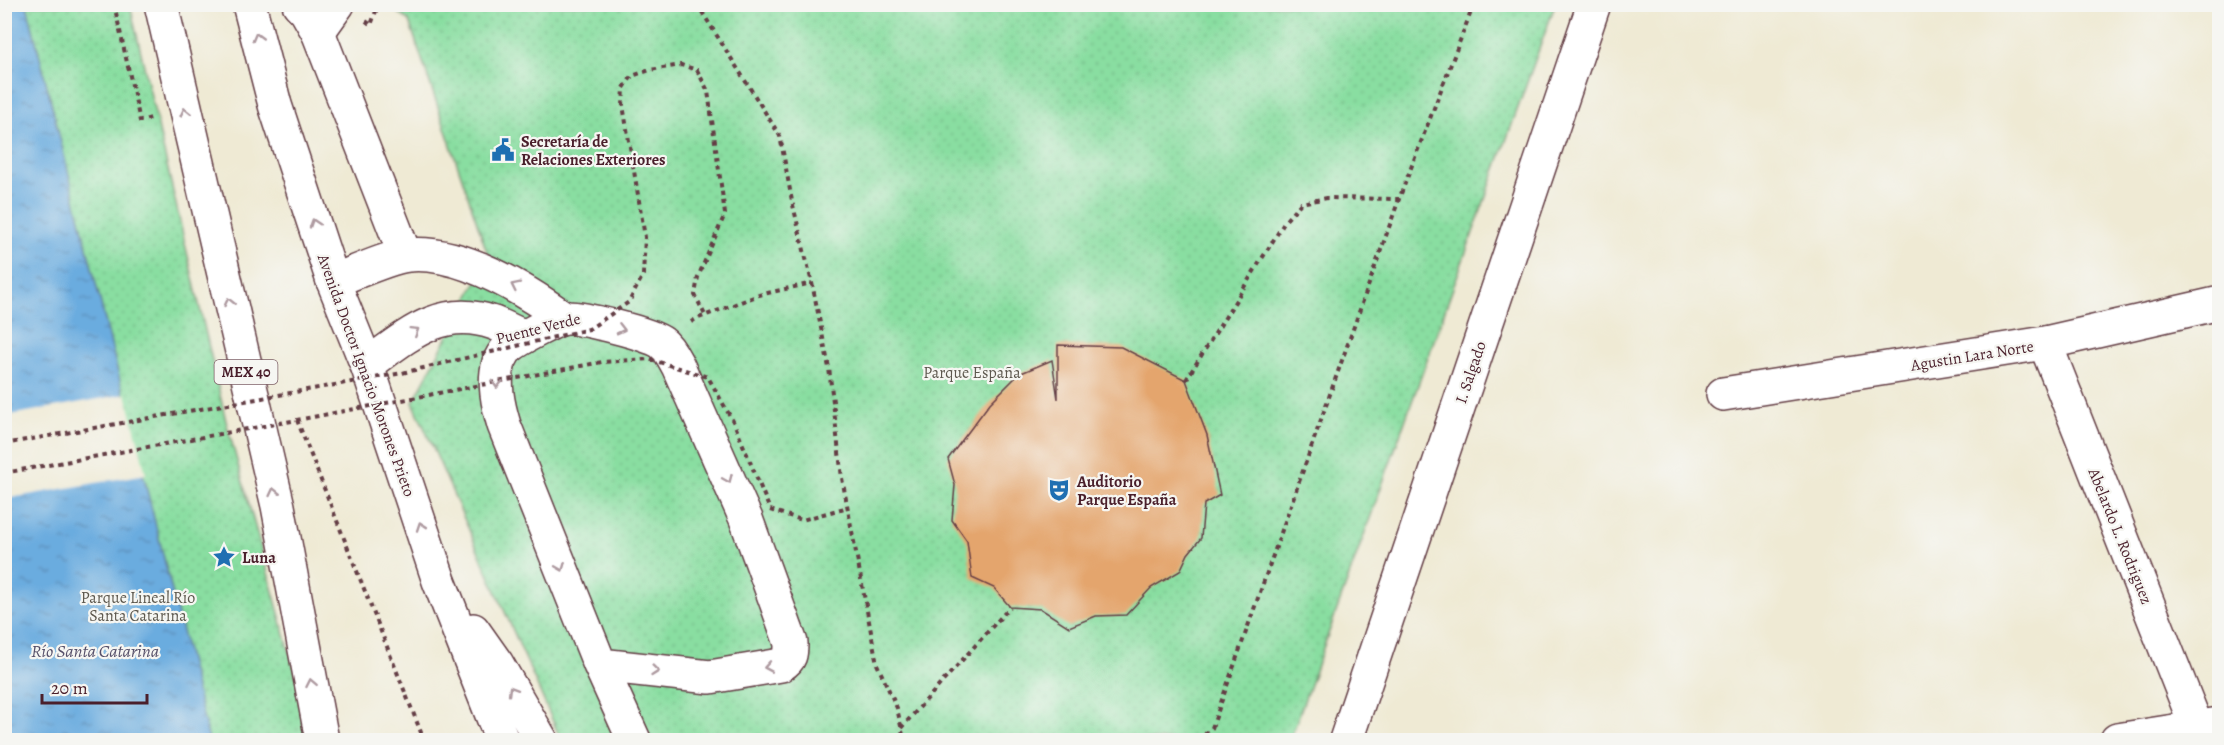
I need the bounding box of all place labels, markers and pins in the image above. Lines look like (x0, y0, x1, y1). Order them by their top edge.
place label: Secretaría de Relaciones Exteriores (521, 131, 666, 171)
public building icon: Secretaría de Relaciones Exteriores (490, 137, 516, 163)
place label: Auditorio Parque España (1076, 471, 1177, 511)
theatre icon: Auditorio Parque España (1046, 477, 1072, 503)
place icon: Luna (211, 544, 237, 570)
place label: Luna (242, 547, 276, 569)

